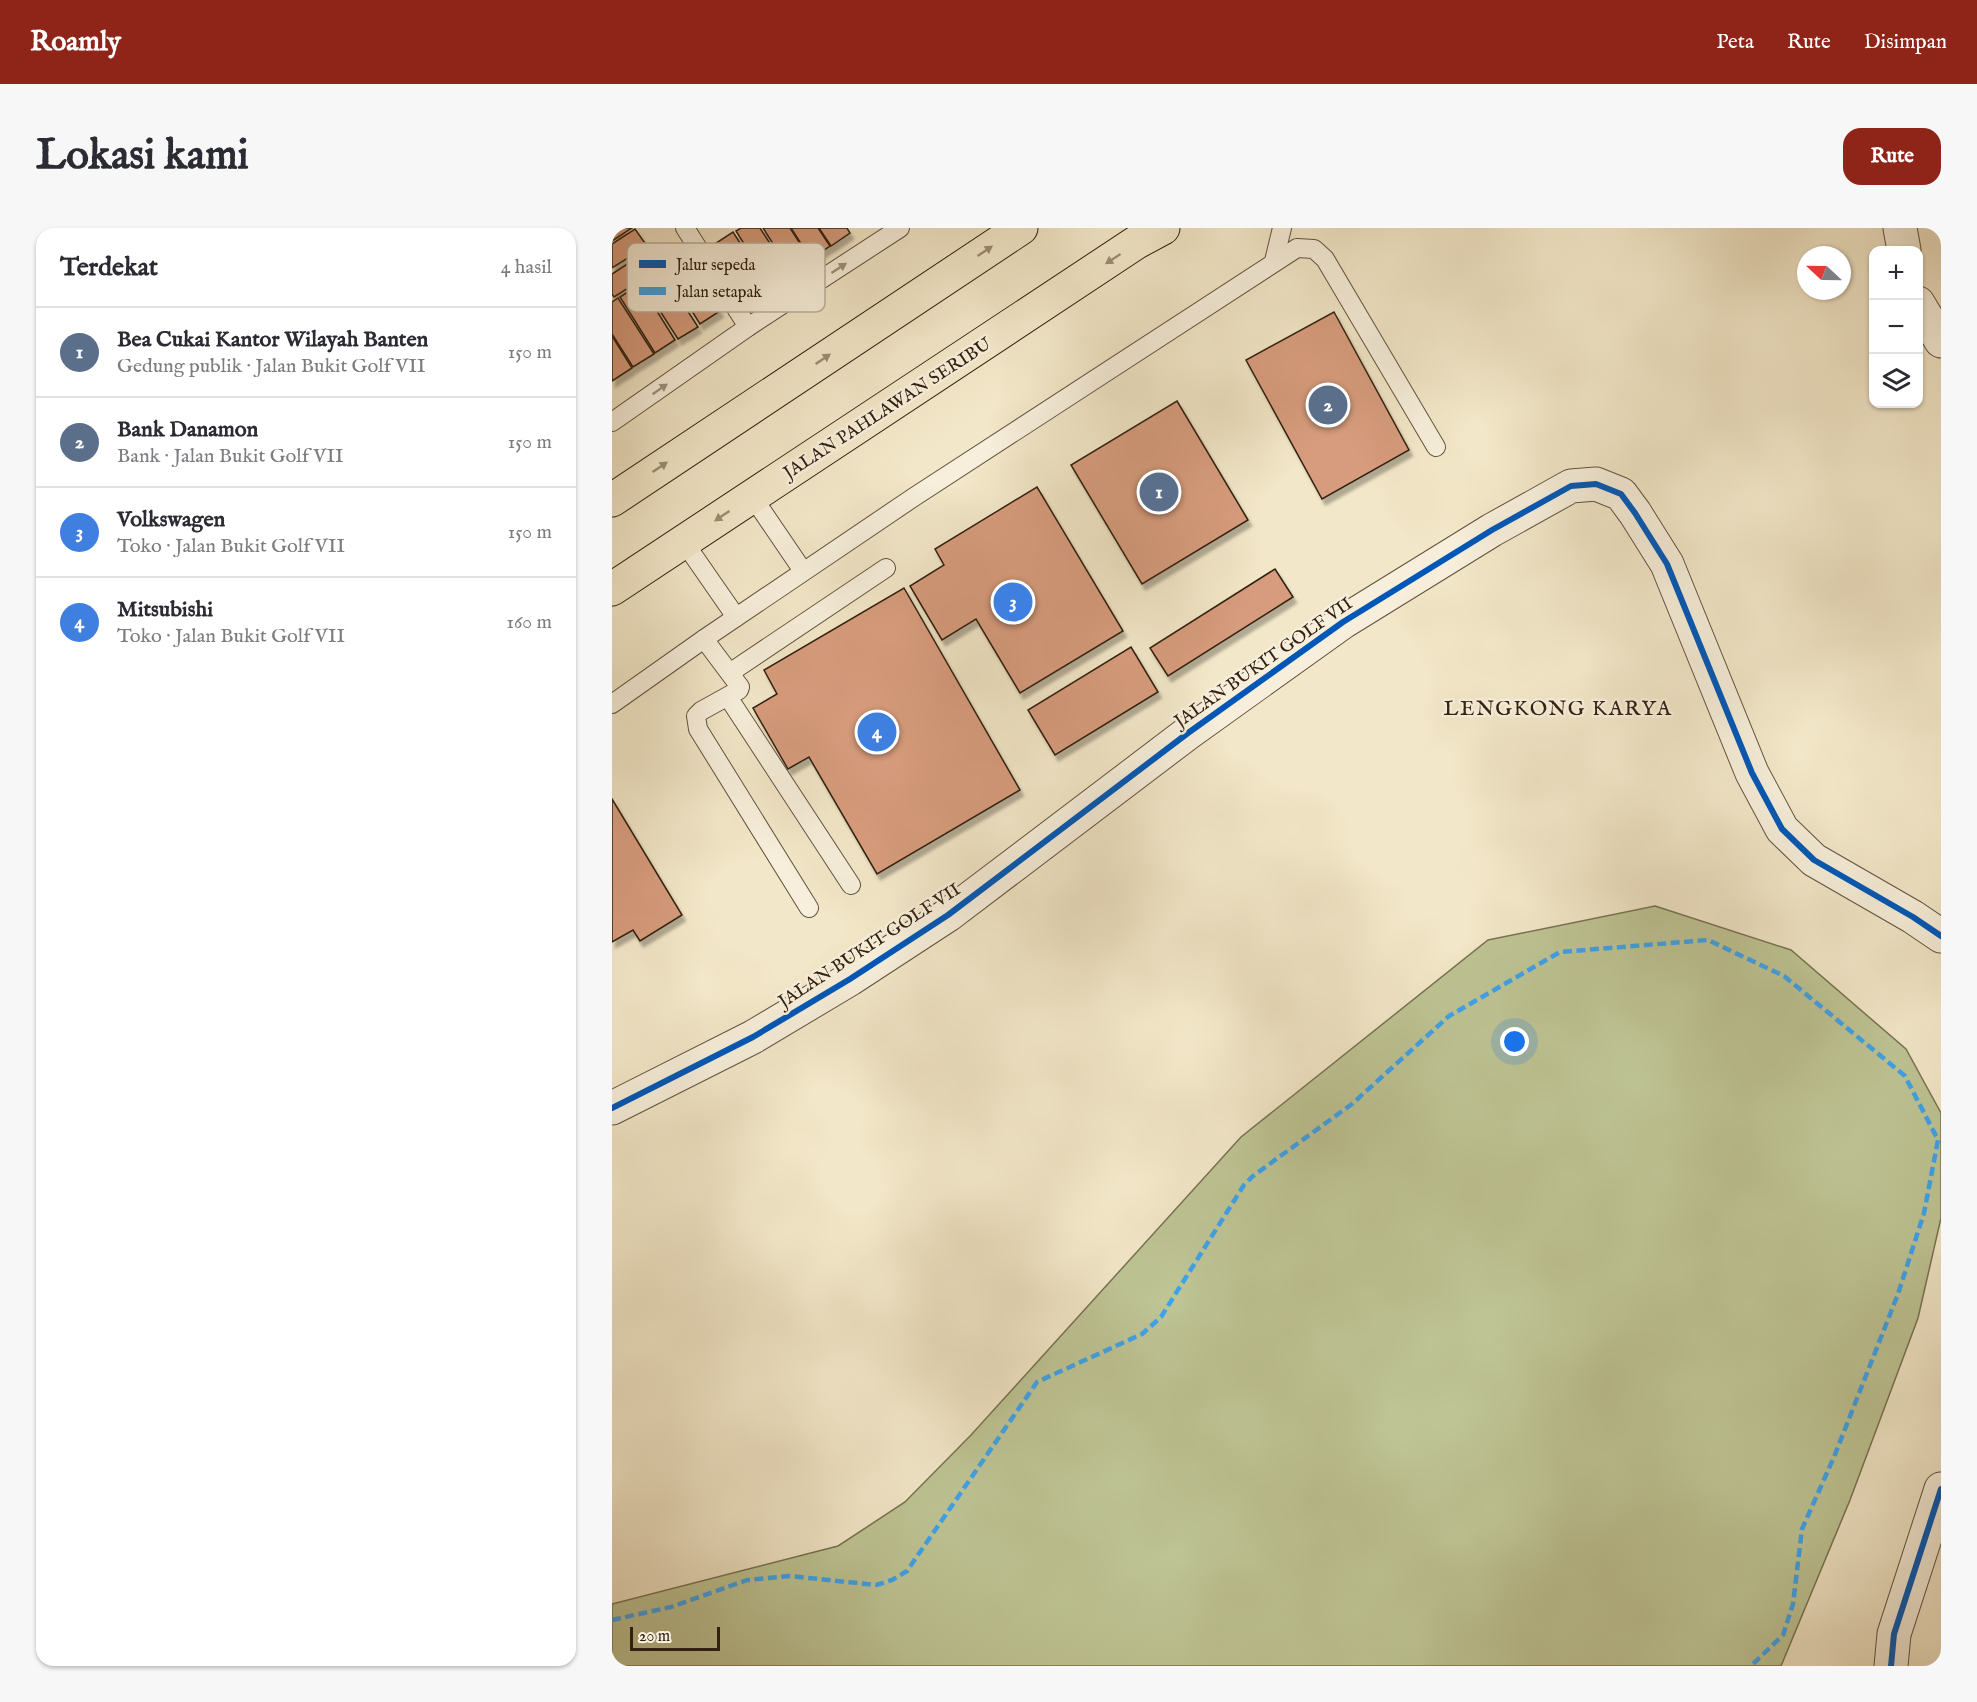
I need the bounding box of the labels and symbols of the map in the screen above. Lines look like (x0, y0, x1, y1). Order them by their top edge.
legend (627, 243, 825, 312)
one-way arrow (977, 246, 994, 257)
north arrow (1797, 246, 1851, 300)
one-way arrow (1105, 253, 1121, 264)
text: Jalur sepeda (674, 256, 756, 276)
one-way arrow (831, 263, 847, 274)
text: Jalan setapak (674, 283, 762, 303)
street label: JALAN PAHLAWAN SERIBU (778, 333, 997, 486)
one-way arrow (815, 354, 831, 365)
pin: 2 (1308, 382, 1348, 428)
one-way arrow (651, 383, 667, 395)
one-way arrow (652, 461, 668, 473)
pin: 1 (1140, 470, 1178, 514)
one-way arrow (714, 511, 731, 522)
pin: 3 (994, 580, 1032, 625)
street label: JALAN BUKIT GOLF VII (1169, 593, 1358, 735)
district label: LENGKONG KARYA (1443, 696, 1673, 723)
pin: 4 (858, 710, 896, 754)
street label: JALAN BUKIT GOLF VII (773, 879, 965, 1015)
your location (1500, 1027, 1529, 1056)
scale bar (630, 1624, 720, 1652)

